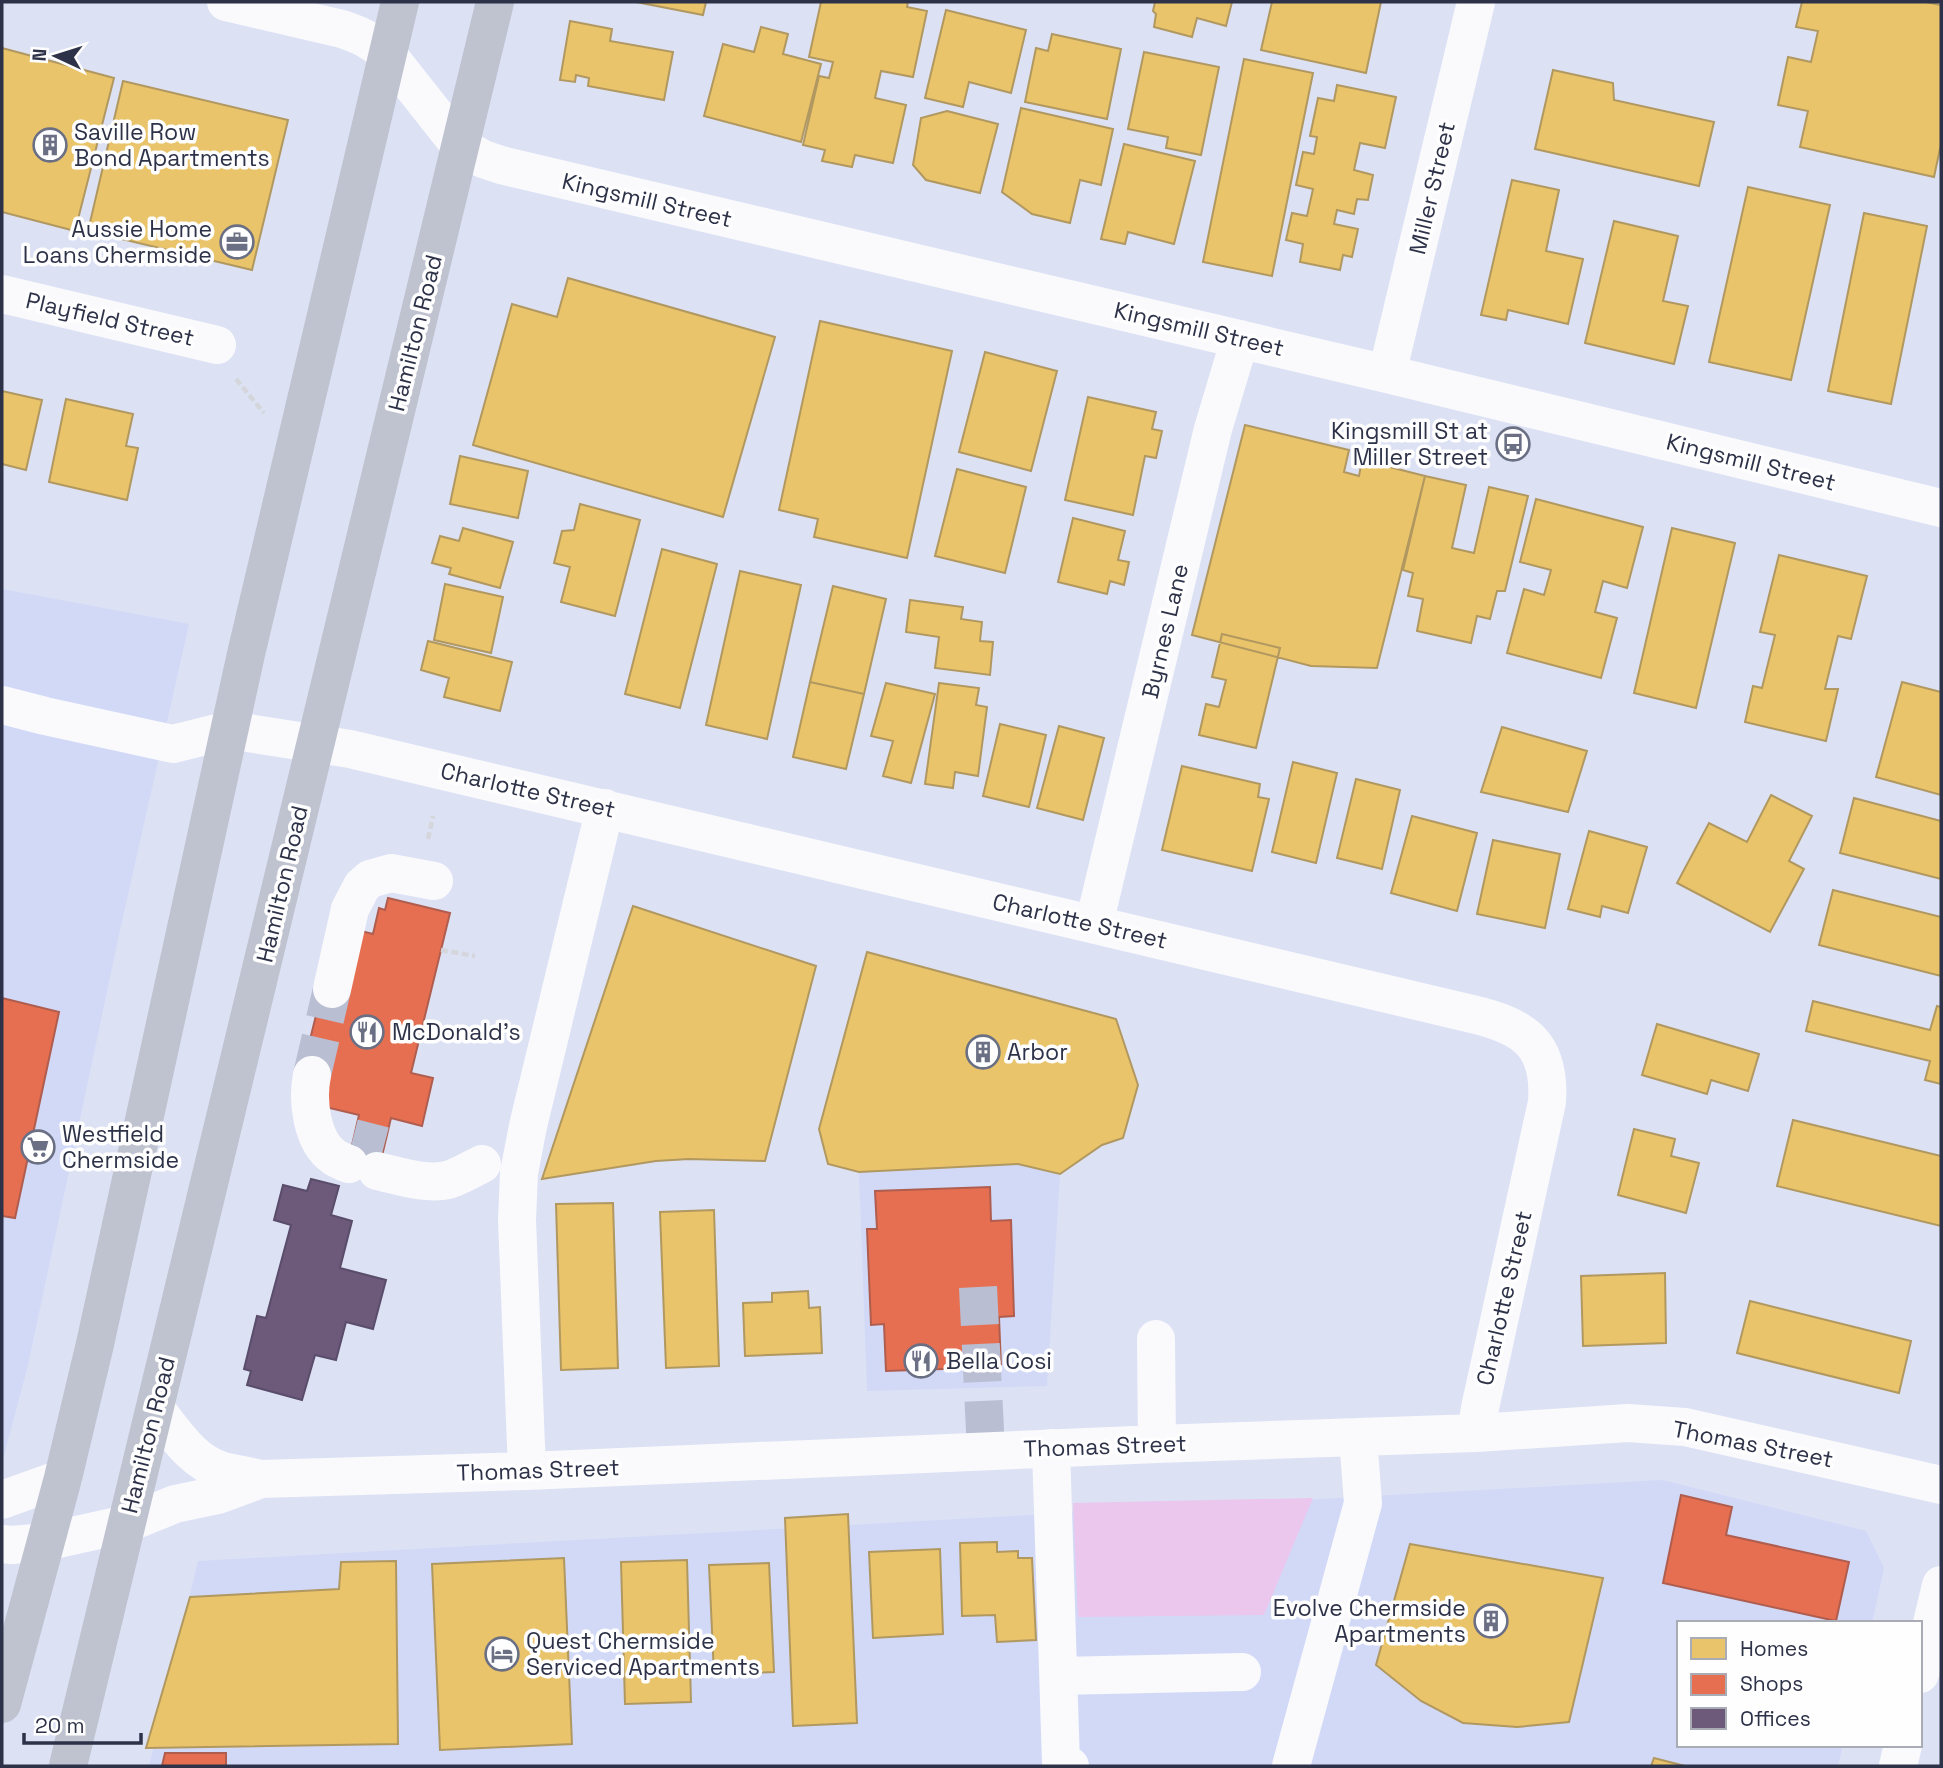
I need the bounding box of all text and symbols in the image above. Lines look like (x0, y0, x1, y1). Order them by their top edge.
north arrow (21, 21, 91, 91)
text: N (27, 48, 52, 62)
place label: Saville Row Bond Apartments (74, 117, 270, 173)
street label: Miller Street (1402, 119, 1462, 257)
building icon: Saville Row Bond Apartments (31, 126, 69, 164)
street label: Kingsmill Street (559, 166, 735, 234)
place label: Aussie Home Loans Chermside (23, 214, 212, 270)
office icon: Aussie Home Loans Chermside (218, 223, 256, 261)
street label: Hamilton Road (381, 252, 449, 414)
street label: Playfield Street (23, 285, 197, 353)
street label: Kingsmill Street (1111, 295, 1287, 363)
place label: Kingsmill St at Miller Street (1331, 416, 1488, 472)
bus stop icon: Kingsmill St at Miller Street (1494, 425, 1532, 463)
street label: Kingsmill Street (1663, 426, 1839, 498)
street label: Byrnes Lane (1135, 561, 1195, 701)
street label: Charlotte Street (438, 755, 618, 825)
street label: Hamilton Road (249, 803, 315, 965)
street label: Charlotte Street (990, 886, 1170, 956)
restaurant icon: McDonald's (348, 1013, 386, 1051)
place label: McDonald's (392, 1017, 521, 1047)
building icon: Arbor (964, 1033, 1002, 1071)
place label: Arbor (1007, 1037, 1068, 1067)
place label: Westfield Chermside (62, 1119, 179, 1175)
supermarket icon: Westfield Chermside (19, 1128, 57, 1166)
street label: Charlotte Street (1469, 1208, 1539, 1388)
restaurant icon: Bella Cosi (902, 1342, 940, 1380)
place label: Bella Cosi (946, 1346, 1052, 1376)
street label: Hamilton Road (114, 1354, 182, 1516)
street label: Thomas Street (1670, 1414, 1836, 1474)
street label: Thomas Street (1023, 1428, 1187, 1464)
street label: Thomas Street (456, 1452, 620, 1488)
place label: Evolve Chermside Apartments (1273, 1593, 1466, 1649)
building icon: Evolve Chermside Apartments (1472, 1602, 1510, 1640)
legend (1677, 1621, 1922, 1747)
place label: Quest Chermside Serviced Apartments (526, 1626, 760, 1682)
hotel icon: Quest Chermside Serviced Apartments (483, 1635, 521, 1673)
text: Homes (1740, 1635, 1808, 1662)
text: Shops (1740, 1670, 1803, 1697)
scale bar (24, 1702, 142, 1746)
text: Offices (1740, 1705, 1811, 1732)
text: 20 m (35, 1712, 85, 1739)

